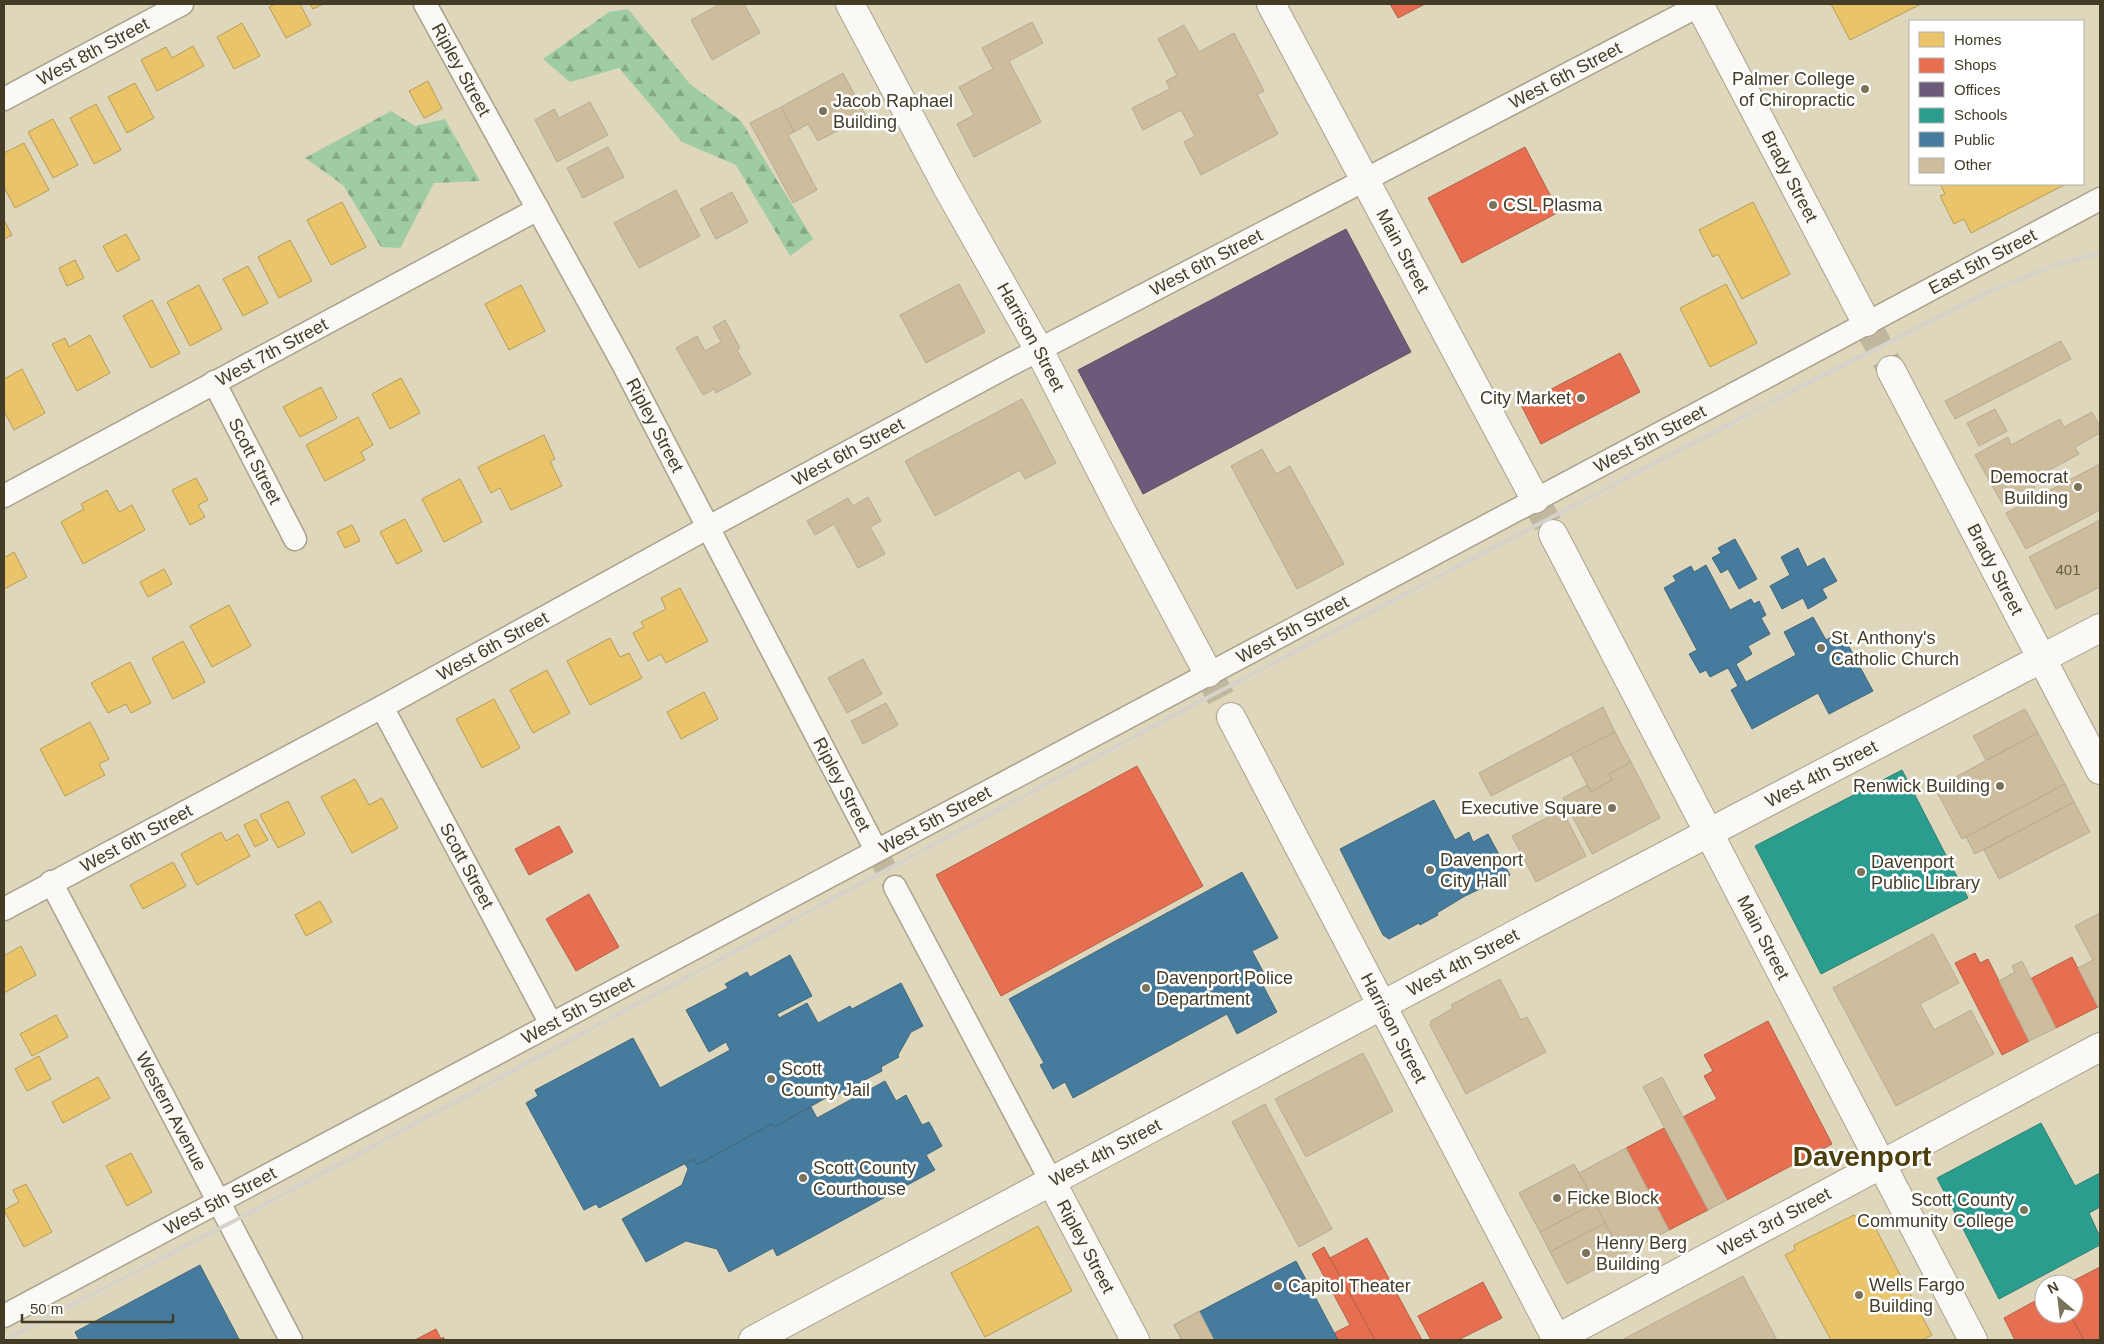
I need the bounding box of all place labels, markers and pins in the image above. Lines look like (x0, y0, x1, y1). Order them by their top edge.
place label: Palmer College of Chiropractic (1732, 69, 1855, 110)
marker: Palmer College of Chiropractic (1859, 83, 1871, 95)
place label: Jacob Raphael Building (833, 91, 953, 132)
marker: Jacob Raphael Building (817, 105, 829, 117)
place label: CSL Plasma (1503, 195, 1603, 215)
marker: CSL Plasma (1487, 199, 1499, 211)
place label: City Market (1480, 388, 1571, 408)
marker: City Market (1575, 392, 1587, 404)
place label: Democrat Building (1990, 467, 2068, 508)
marker: Democrat Building (2072, 481, 2084, 493)
place label: St. Anthony's Catholic Church (1831, 628, 1959, 669)
marker: St. Anthony's Catholic Church (1815, 642, 1827, 654)
place label: Renwick Building (1853, 776, 1990, 796)
marker: Renwick Building (1994, 780, 2006, 792)
place label: Executive Square (1461, 798, 1602, 818)
marker: Executive Square (1606, 802, 1618, 814)
place label: Davenport City Hall (1440, 850, 1523, 891)
place label: Davenport Public Library (1871, 852, 1980, 893)
marker: Davenport City Hall (1424, 864, 1436, 876)
marker: Davenport Public Library (1855, 866, 1867, 878)
place label: Davenport Police Department (1156, 968, 1293, 1009)
marker: Davenport Police Department (1140, 982, 1152, 994)
place label: Scott County Jail (781, 1059, 870, 1100)
marker: Scott County Jail (765, 1073, 777, 1085)
place label: Scott County Courthouse (813, 1158, 916, 1199)
marker: Scott County Courthouse (797, 1172, 809, 1184)
place label: Ficke Block (1567, 1188, 1660, 1208)
place label: Scott County Community College (1857, 1190, 2014, 1231)
marker: Ficke Block (1551, 1192, 1563, 1204)
marker: Scott County Community College (2018, 1204, 2030, 1216)
place label: Henry Berg Building (1596, 1233, 1687, 1274)
marker: Henry Berg Building (1580, 1247, 1592, 1259)
place label: Wells Fargo Building (1869, 1275, 1965, 1316)
place label: Capitol Theater (1288, 1276, 1411, 1296)
marker: Capitol Theater (1272, 1280, 1284, 1292)
marker: Wells Fargo Building (1853, 1289, 1865, 1301)

